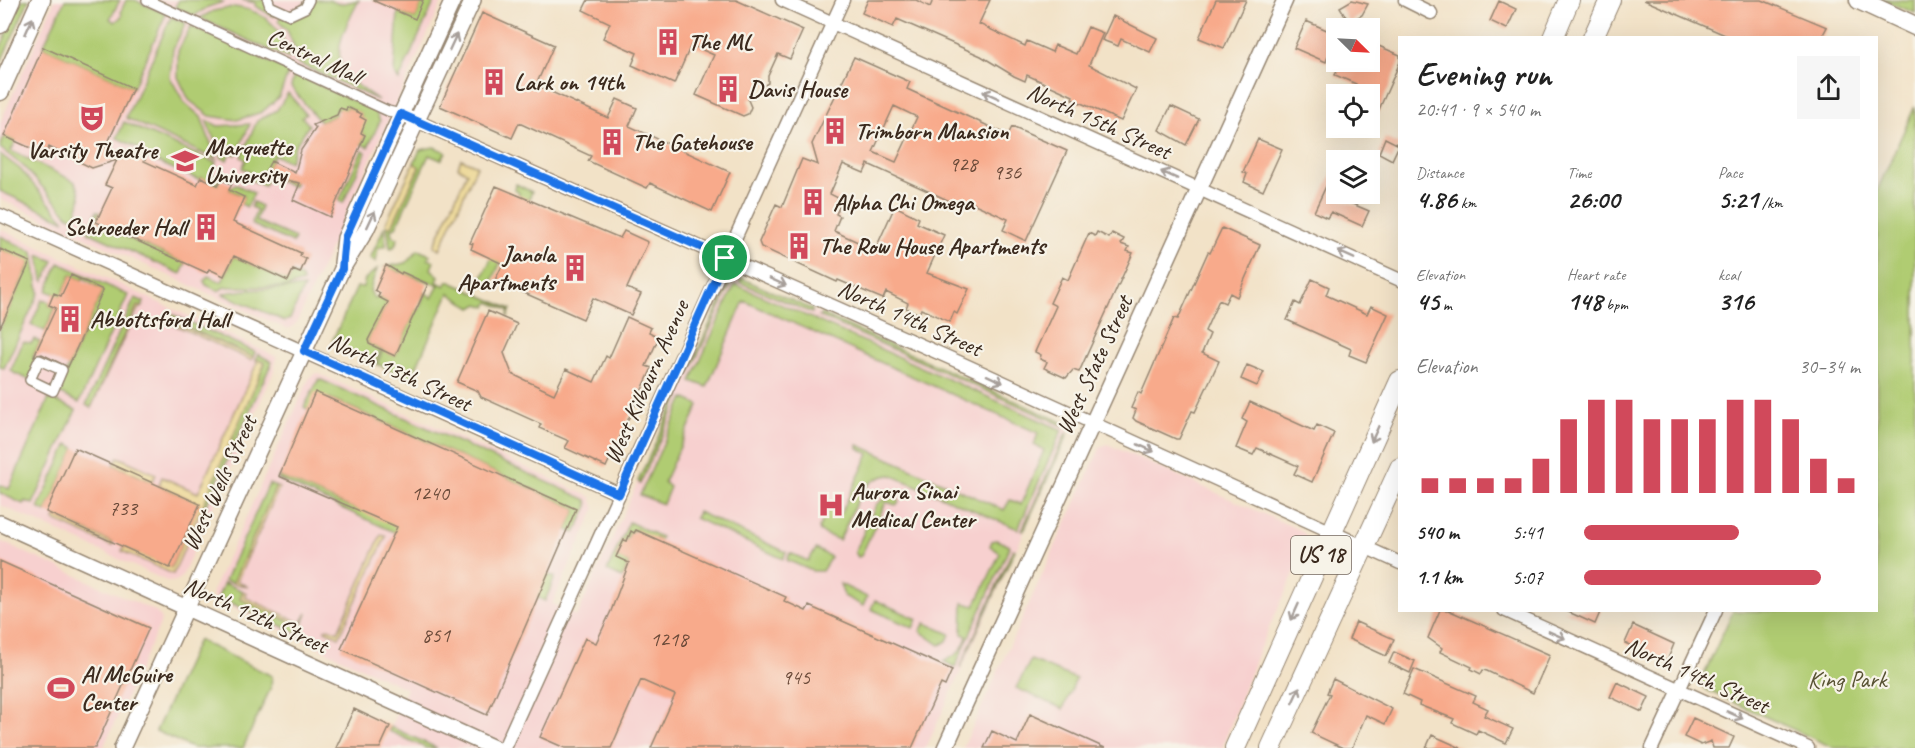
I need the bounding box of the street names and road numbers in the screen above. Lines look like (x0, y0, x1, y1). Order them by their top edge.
street label: Central Mall (263, 21, 371, 93)
street label: North 15th Street (1022, 76, 1177, 167)
street label: North 14th Street (833, 273, 988, 364)
street label: West State Street (1049, 289, 1140, 439)
street label: West Kilbourn Avenue (597, 294, 696, 468)
street label: North 13th Street (324, 326, 478, 419)
street label: West Wells Street (175, 409, 264, 555)
road number: US 18 (1291, 536, 1351, 574)
street label: North 12th Street (179, 570, 334, 661)
street label: North 14th Street (1620, 630, 1775, 721)

